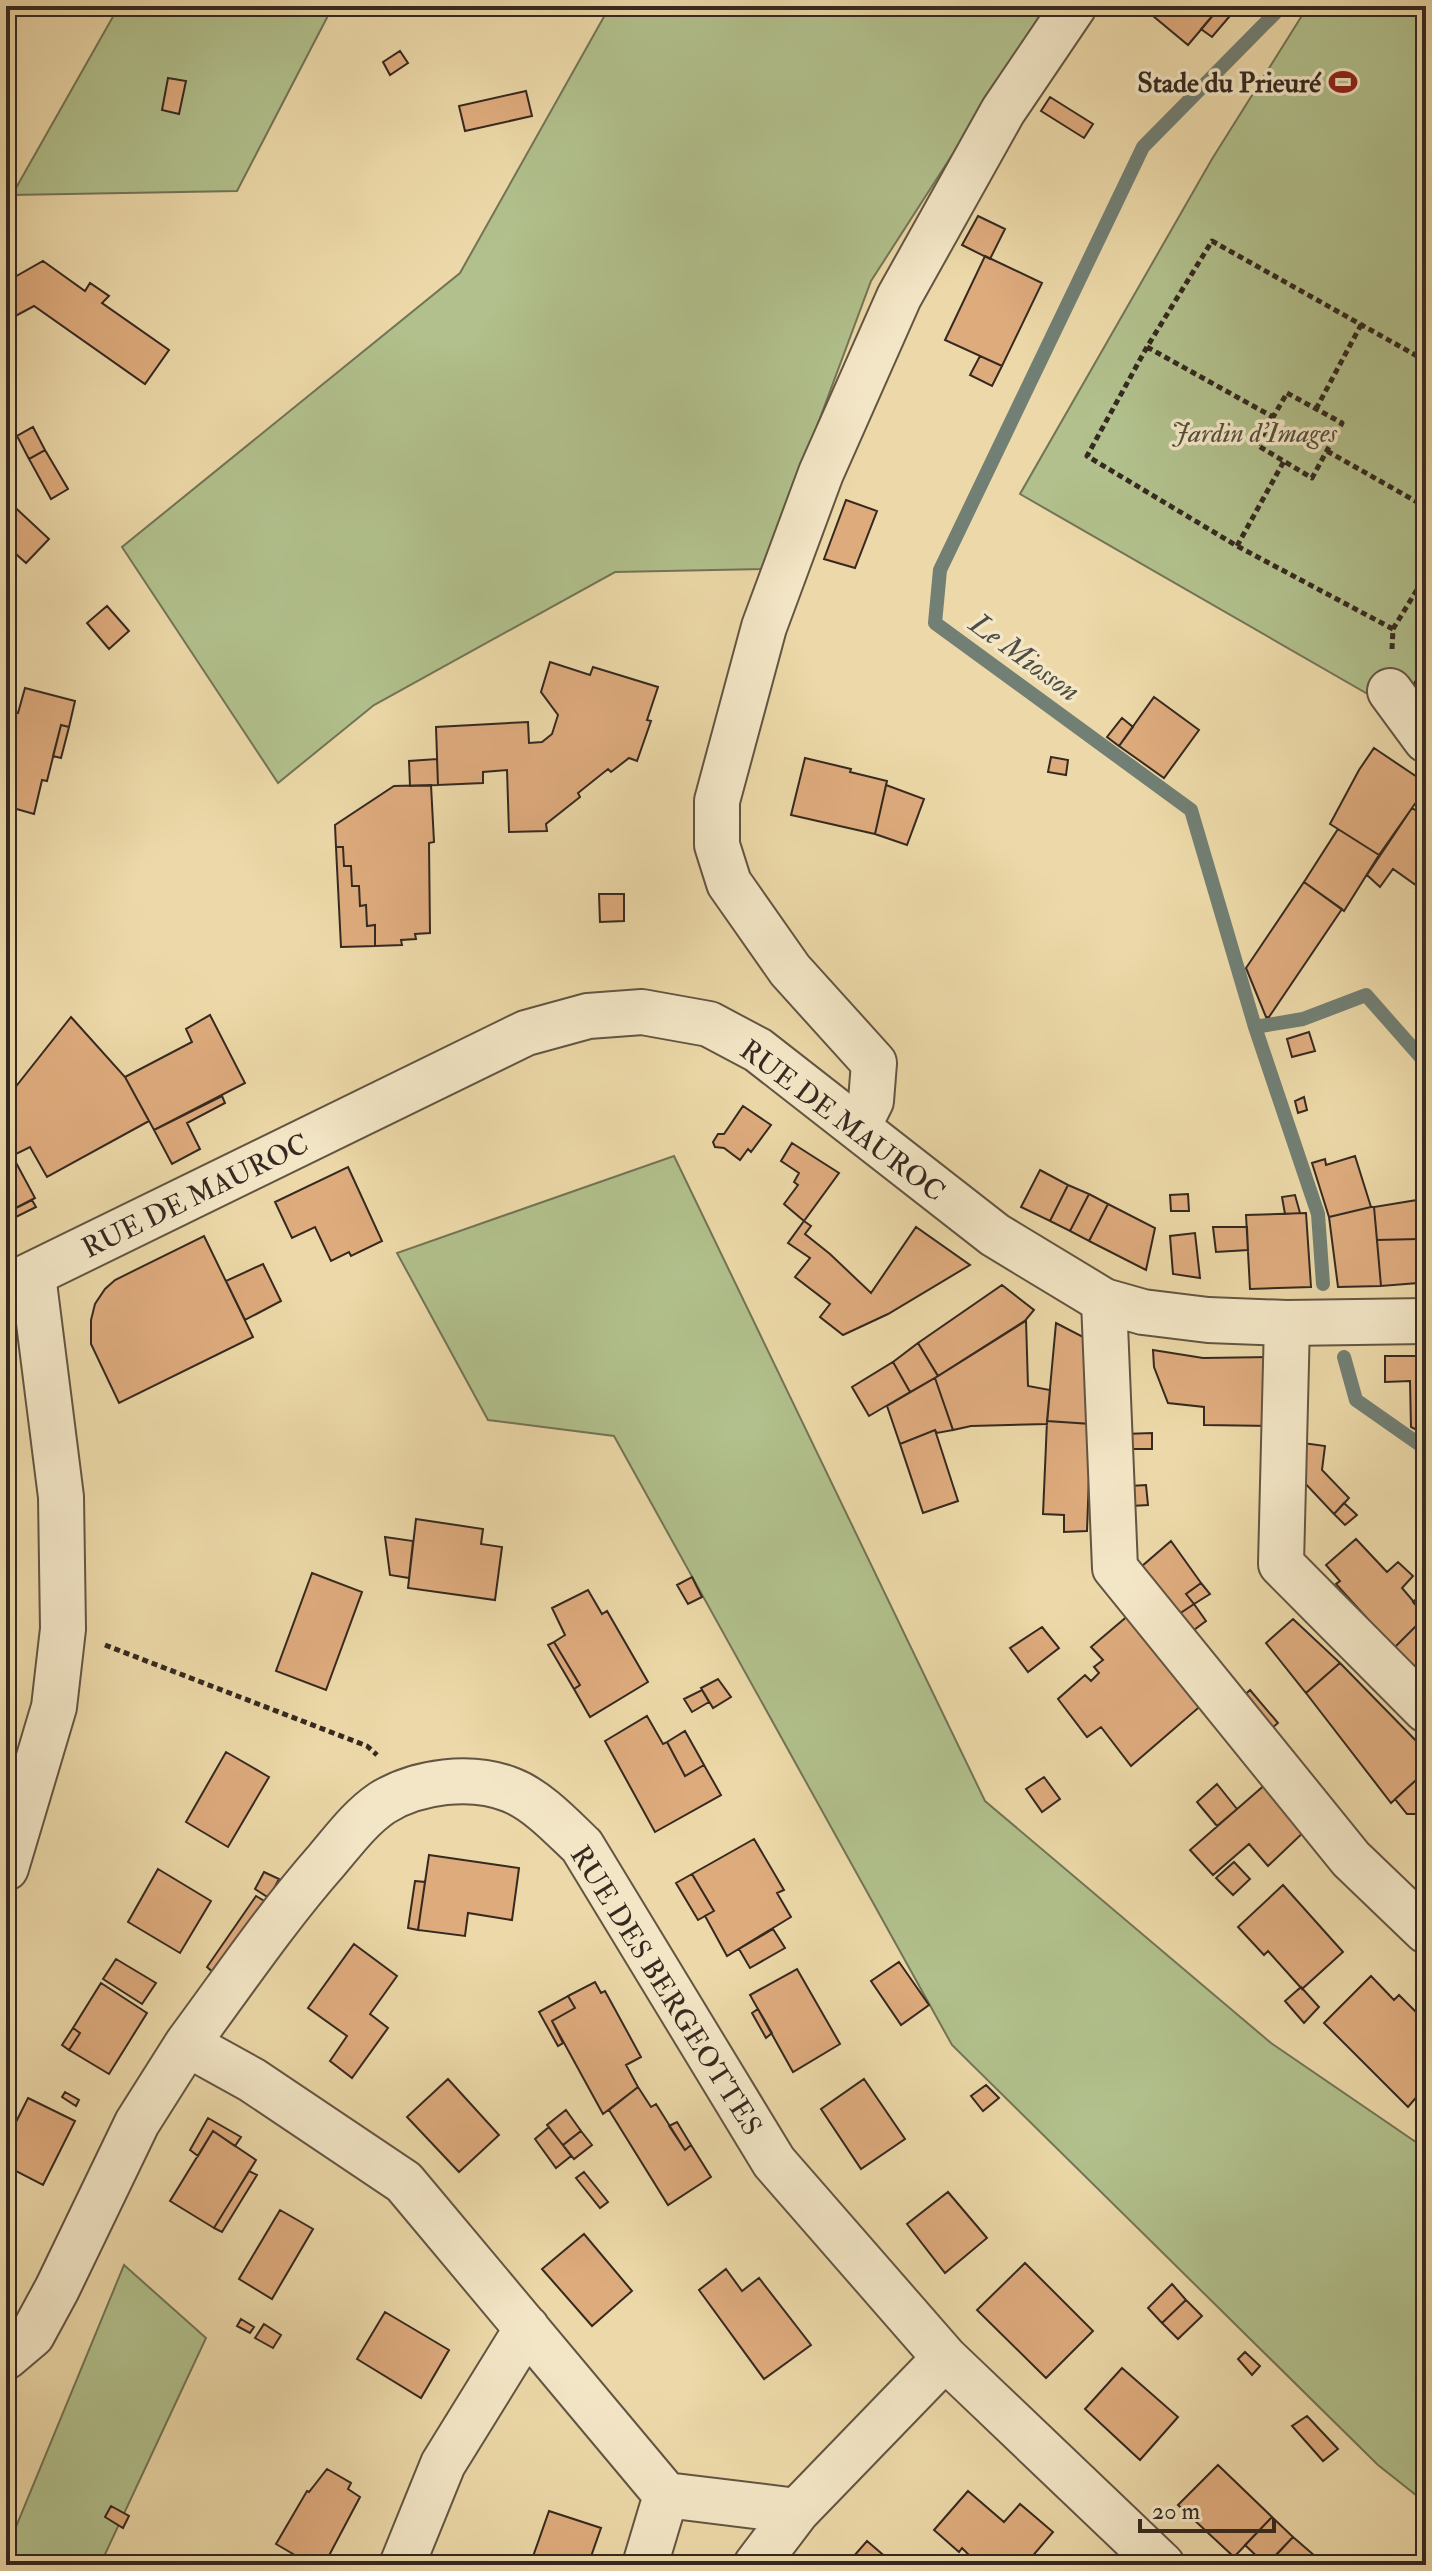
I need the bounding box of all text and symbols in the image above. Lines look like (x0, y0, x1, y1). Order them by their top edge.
place label: Stade du Prieuré (1137, 66, 1322, 101)
sports icon: Stade du Prieuré (1328, 67, 1358, 97)
park label: Jardin d'Images (1171, 416, 1338, 451)
water label: Le Miosson (961, 604, 1087, 710)
street label: RUE DE MAUROC (733, 1033, 952, 1210)
street label: RUE DE MAUROC (77, 1126, 315, 1266)
street label: RUE DES BERGEOTTES (562, 1839, 769, 2142)
scale bar (1140, 2483, 1274, 2533)
text: 20 m (1152, 2496, 1201, 2527)

